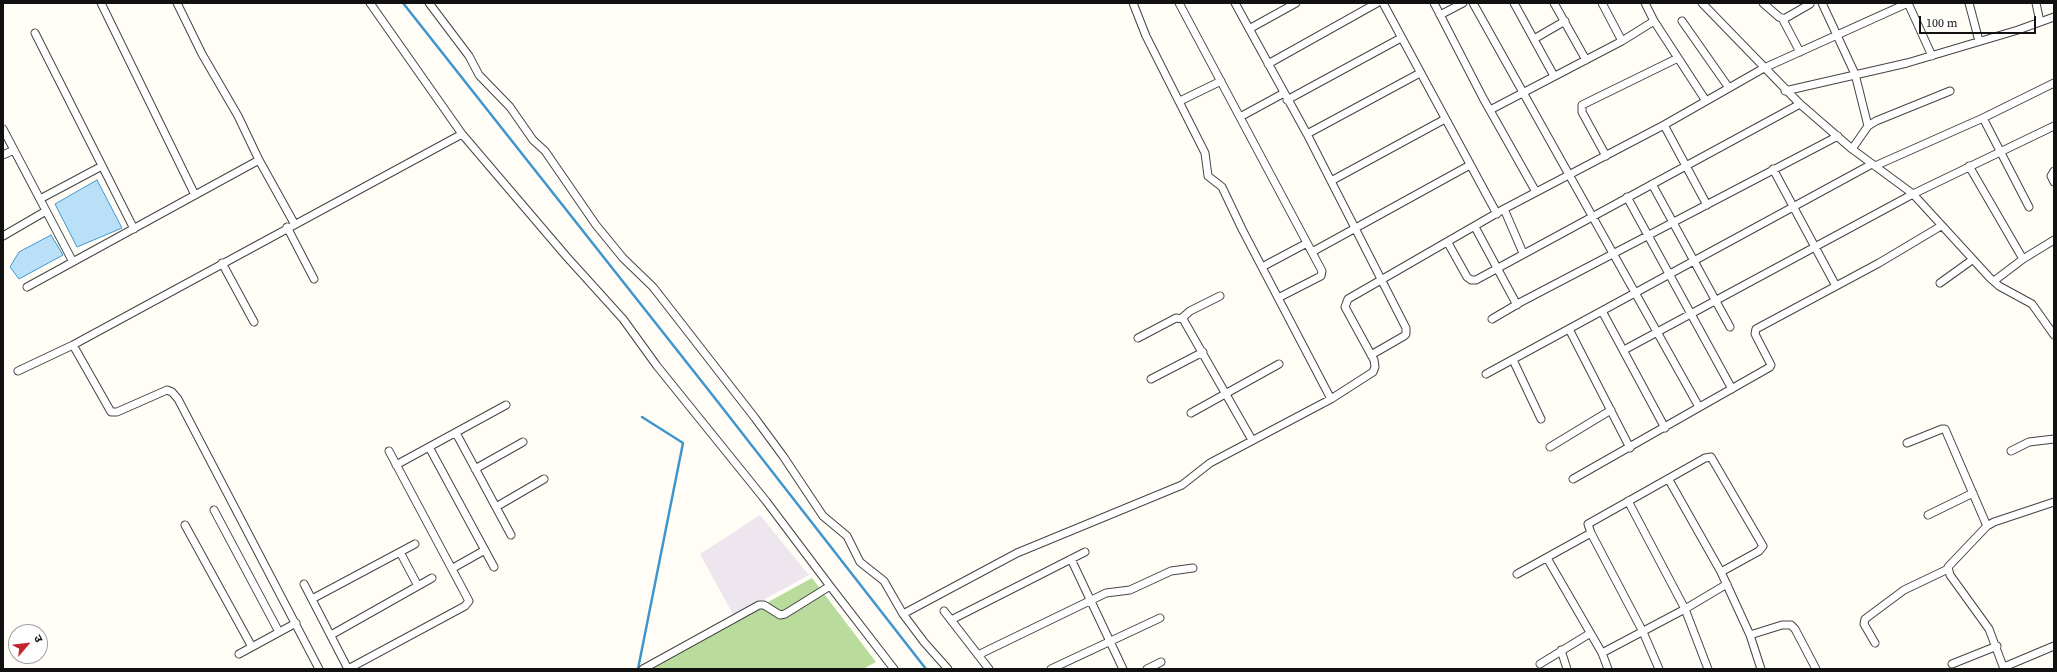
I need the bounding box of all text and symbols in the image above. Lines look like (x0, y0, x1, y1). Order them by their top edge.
scale bar (1921, 8, 2038, 34)
text: 100 m (1926, 15, 1958, 31)
north arrow (8, 624, 48, 664)
text: उ (30, 632, 46, 645)

